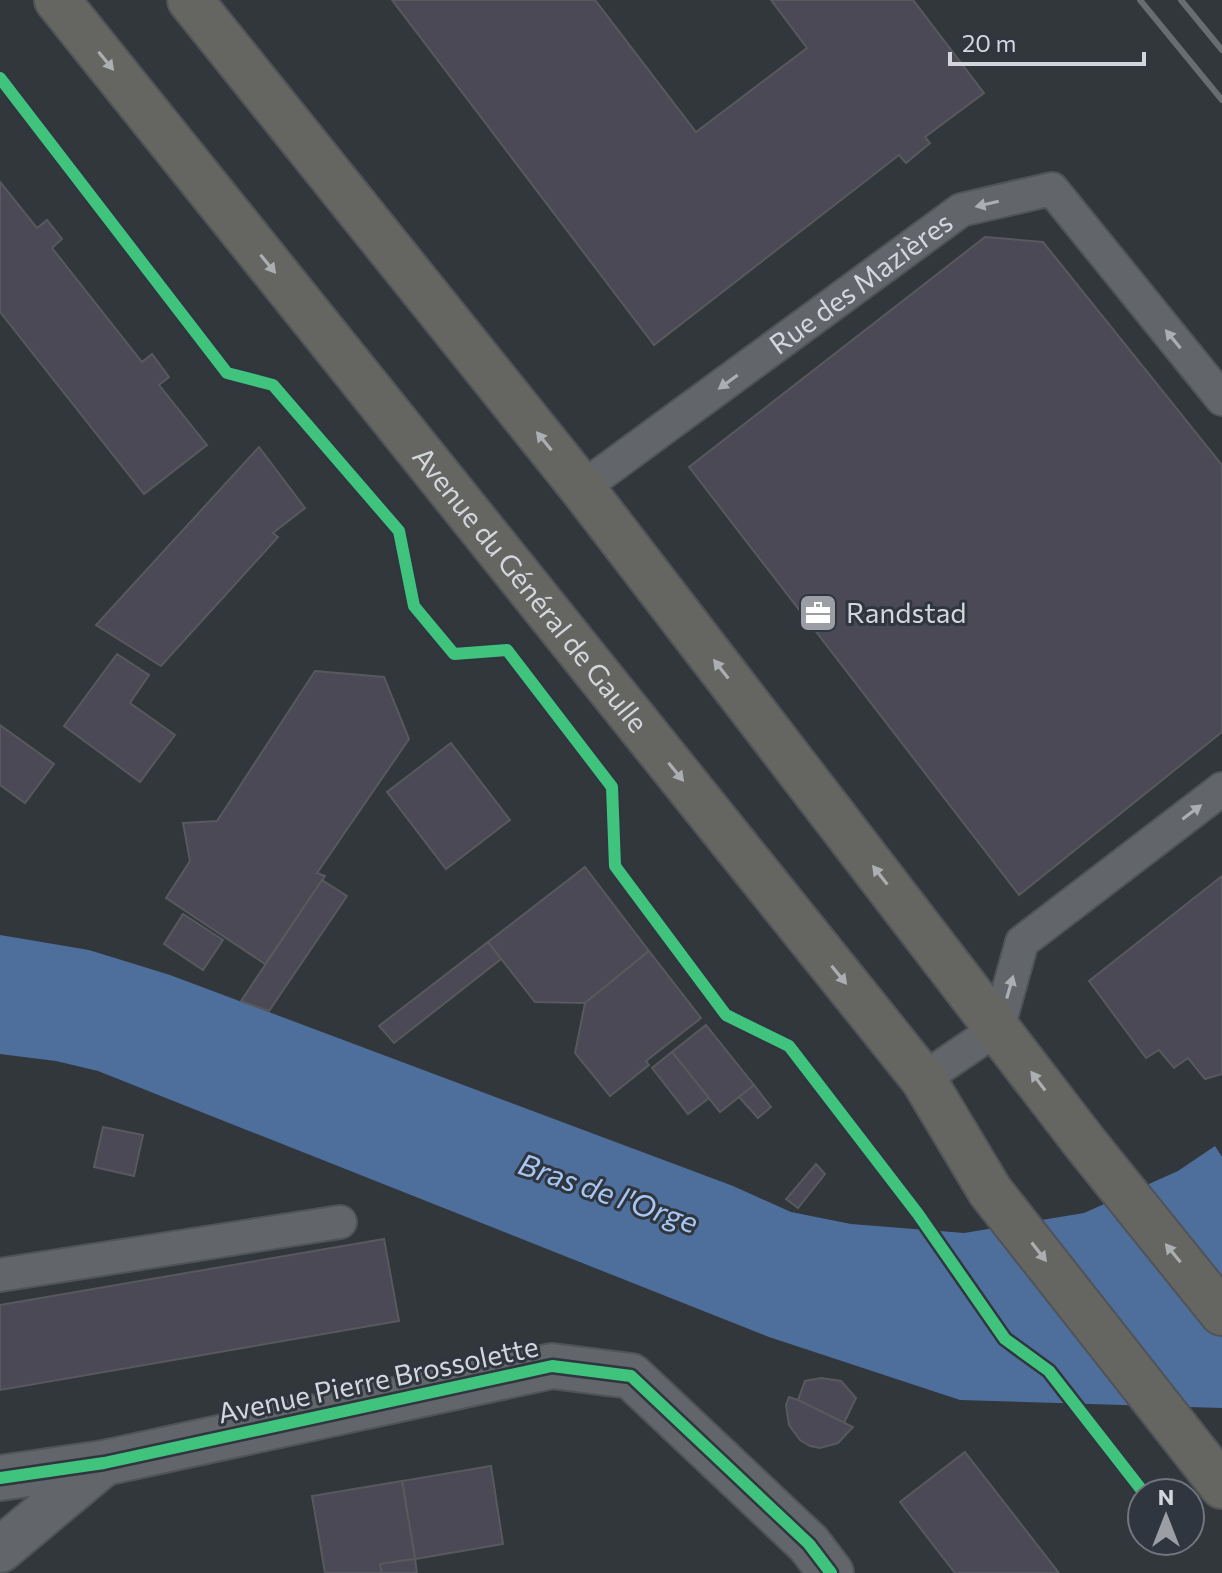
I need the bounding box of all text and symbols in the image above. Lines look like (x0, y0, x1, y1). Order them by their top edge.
scale bar (950, 16, 1144, 66)
text: 20 m (962, 28, 1016, 57)
one-way arrow (97, 51, 113, 71)
one-way arrow (974, 198, 999, 211)
street label: Rue des Mazières (762, 204, 959, 361)
one-way arrow (260, 254, 276, 274)
one-way arrow (1165, 329, 1182, 349)
one-way arrow (717, 373, 738, 389)
one-way arrow (537, 431, 553, 451)
street label: Avenue du Général de Gaulle (406, 439, 656, 739)
office icon: Randstad (797, 592, 839, 634)
place label: Randstad (846, 595, 967, 629)
one-way arrow (714, 659, 730, 679)
one-way arrow (668, 762, 684, 782)
one-way arrow (1182, 805, 1202, 821)
one-way arrow (872, 865, 888, 885)
one-way arrow (830, 965, 847, 985)
one-way arrow (1004, 974, 1017, 998)
one-way arrow (1030, 1070, 1046, 1092)
water label: Bras de l'Orge (514, 1144, 703, 1240)
one-way arrow (1030, 1242, 1046, 1262)
one-way arrow (1165, 1243, 1182, 1263)
street label: Avenue Pierre Brossolette (214, 1328, 541, 1430)
north arrow (1126, 1477, 1206, 1557)
text: N (1158, 1483, 1174, 1510)

